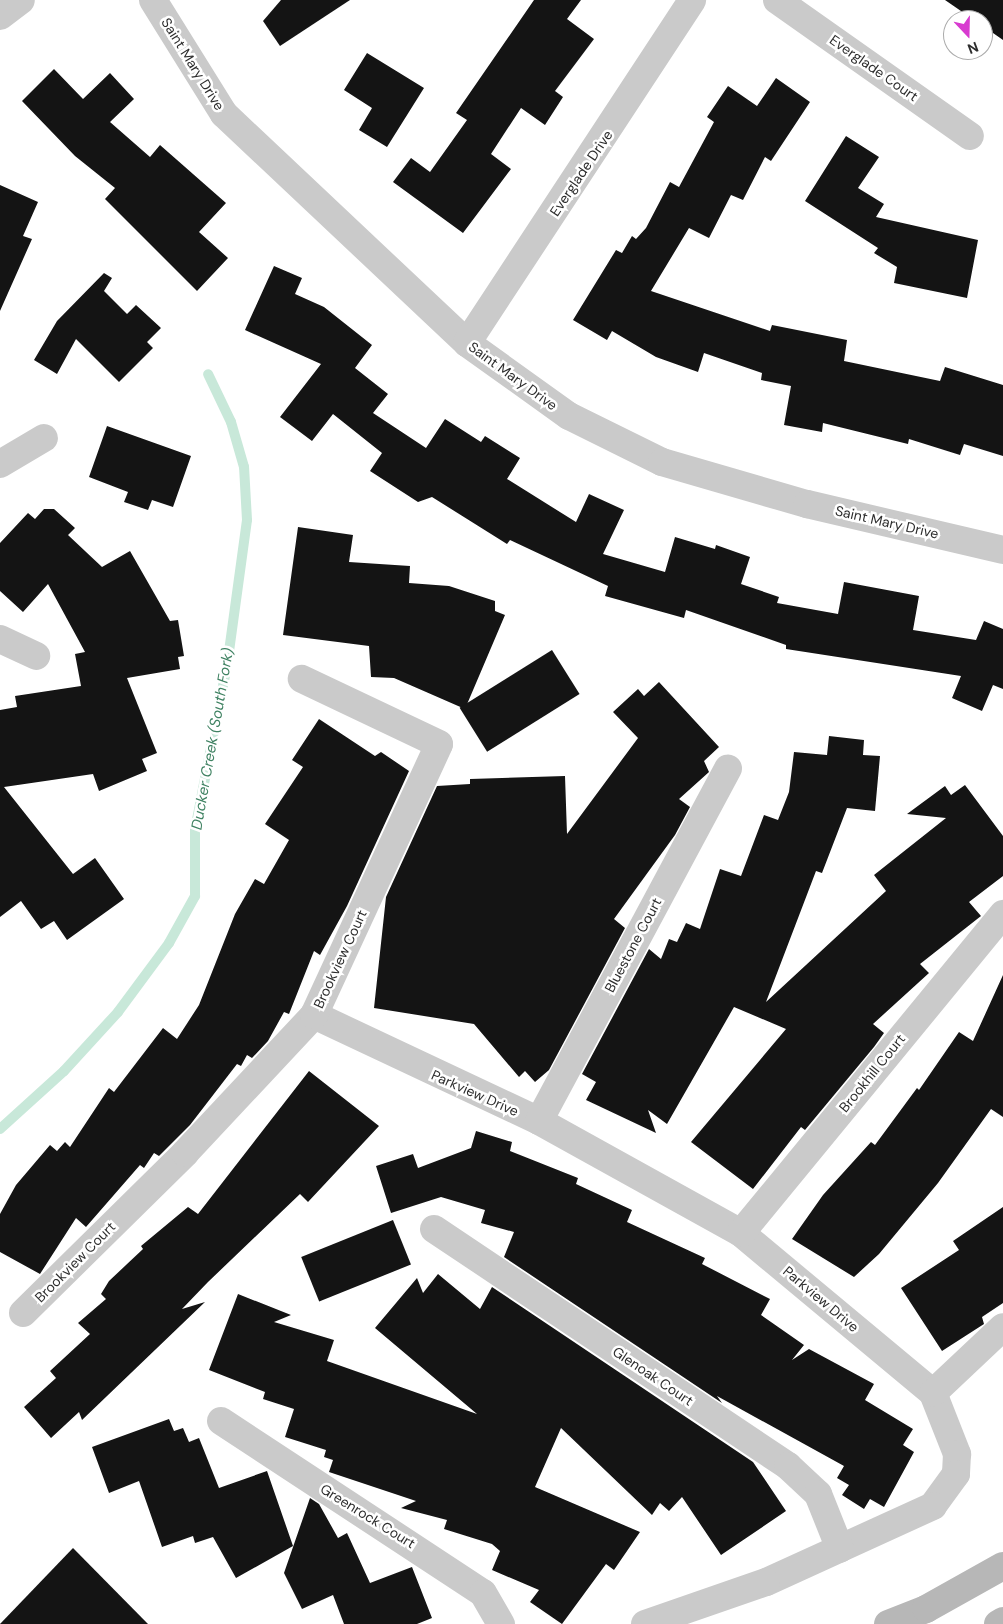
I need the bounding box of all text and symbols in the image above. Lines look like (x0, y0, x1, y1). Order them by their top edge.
north arrow (943, 10, 993, 60)
street label: Saint Mary Drive (158, 15, 228, 113)
street label: Everglade Court (827, 31, 921, 105)
text: N (965, 38, 981, 58)
street label: Everglade Drive (546, 127, 616, 219)
street label: Saint Mary Drive (465, 338, 561, 414)
street label: Saint Mary Drive (834, 502, 940, 542)
water label: Ducker Creek (South Fork) (188, 647, 238, 831)
street label: Bluestone Court (601, 895, 665, 995)
street label: Brookview Court (310, 907, 370, 1011)
street label: Brookhill Court (835, 1031, 909, 1115)
street label: Parkview Drive (429, 1066, 521, 1120)
street label: Brookview Court (31, 1218, 119, 1306)
street label: Parkview Drive (780, 1262, 862, 1336)
street label: Glenoak Court (610, 1343, 696, 1409)
street label: Greenrock Court (318, 1480, 418, 1552)

